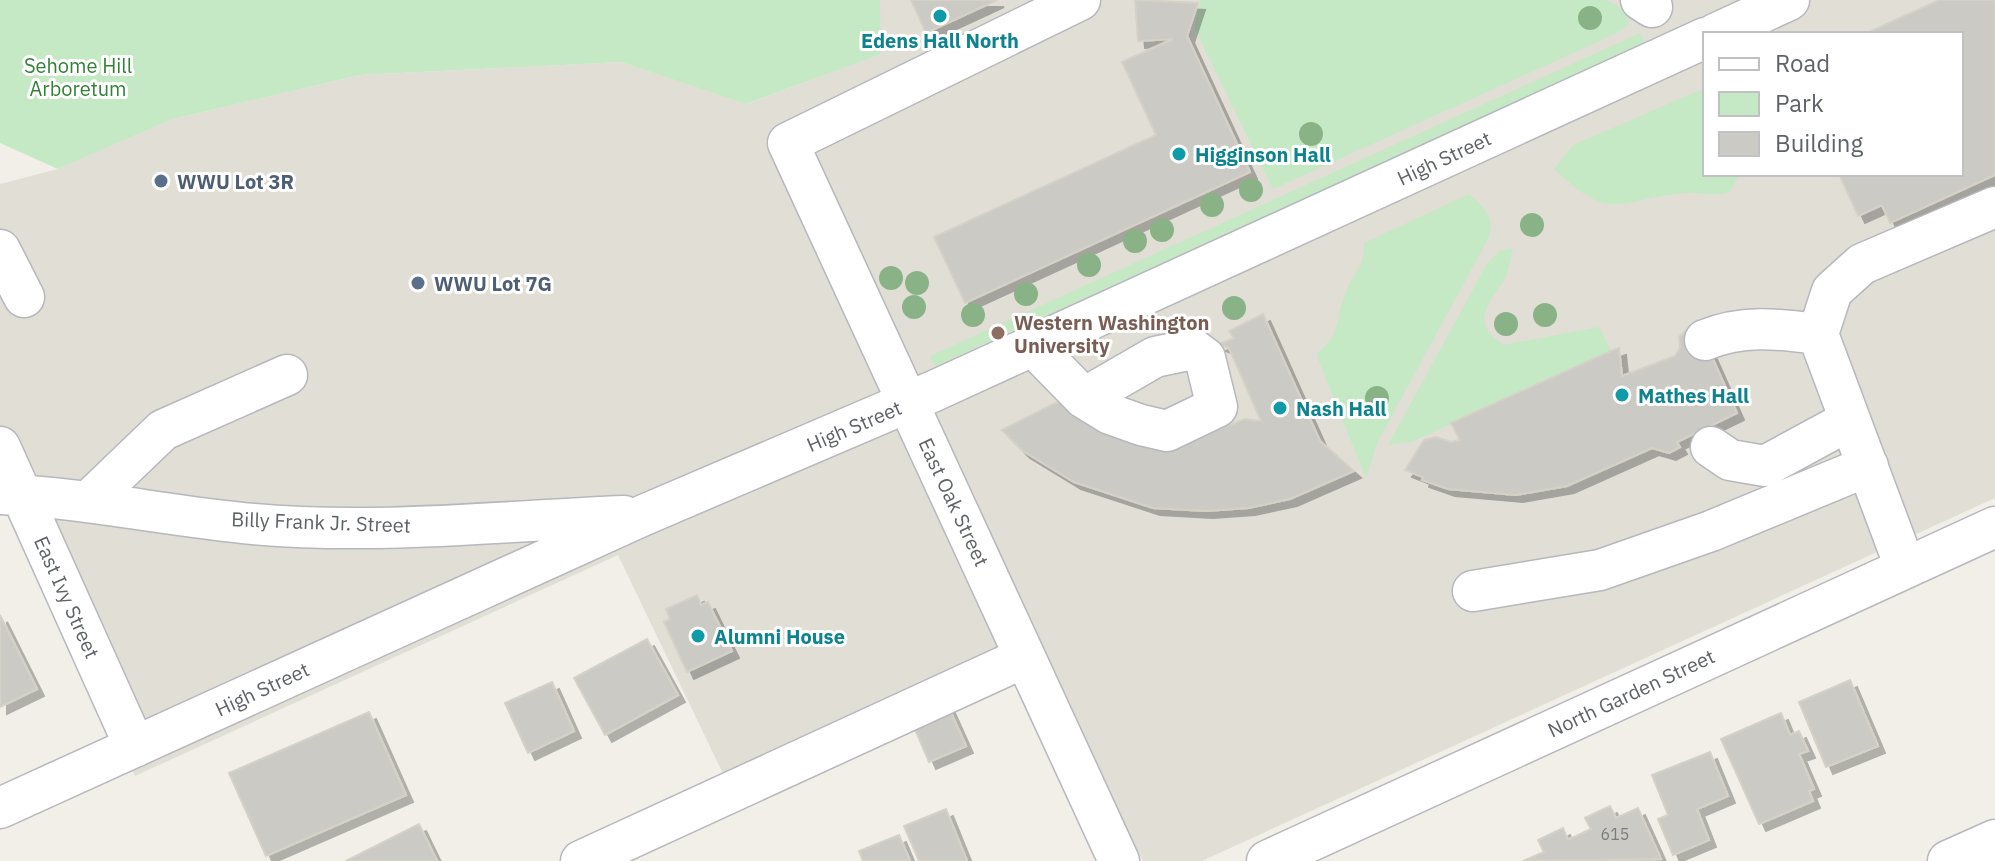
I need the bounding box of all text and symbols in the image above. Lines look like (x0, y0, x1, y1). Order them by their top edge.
marker: Edens Hall North (931, 7, 949, 25)
place label: Edens Hall North (861, 27, 1019, 54)
legend (1703, 32, 1963, 176)
text: Road (1775, 47, 1830, 79)
park label: Sehome Hill Arboretum (24, 52, 132, 102)
text: Park (1775, 87, 1824, 119)
street label: High Street (1393, 124, 1495, 192)
text: Building (1775, 127, 1863, 159)
place label: Higginson Hall (1195, 141, 1331, 168)
marker: Higginson Hall (1170, 145, 1188, 163)
place label: WWU Lot 3R (177, 168, 294, 195)
marker: WWU Lot 3R (152, 172, 170, 190)
place label: WWU Lot 7G (434, 270, 552, 297)
marker: WWU Lot 7G (409, 274, 427, 292)
place label: Western Washington University (1014, 309, 1209, 359)
marker: Western Washington University (989, 324, 1007, 342)
place label: Mathes Hall (1638, 382, 1749, 409)
marker: Mathes Hall (1613, 386, 1631, 404)
street label: High Street (802, 394, 906, 458)
place label: Nash Hall (1296, 395, 1386, 422)
marker: Nash Hall (1271, 399, 1289, 417)
street label: East Oak Street (912, 433, 996, 571)
street label: Billy Frank Jr. Street (231, 505, 411, 539)
street label: East Ivy Street (28, 532, 106, 662)
place label: Alumni House (714, 623, 845, 650)
marker: Alumni House (689, 627, 707, 645)
street label: North Garden Street (1543, 642, 1719, 744)
street label: High Street (211, 655, 313, 723)
house number: 615 (1601, 824, 1629, 844)

